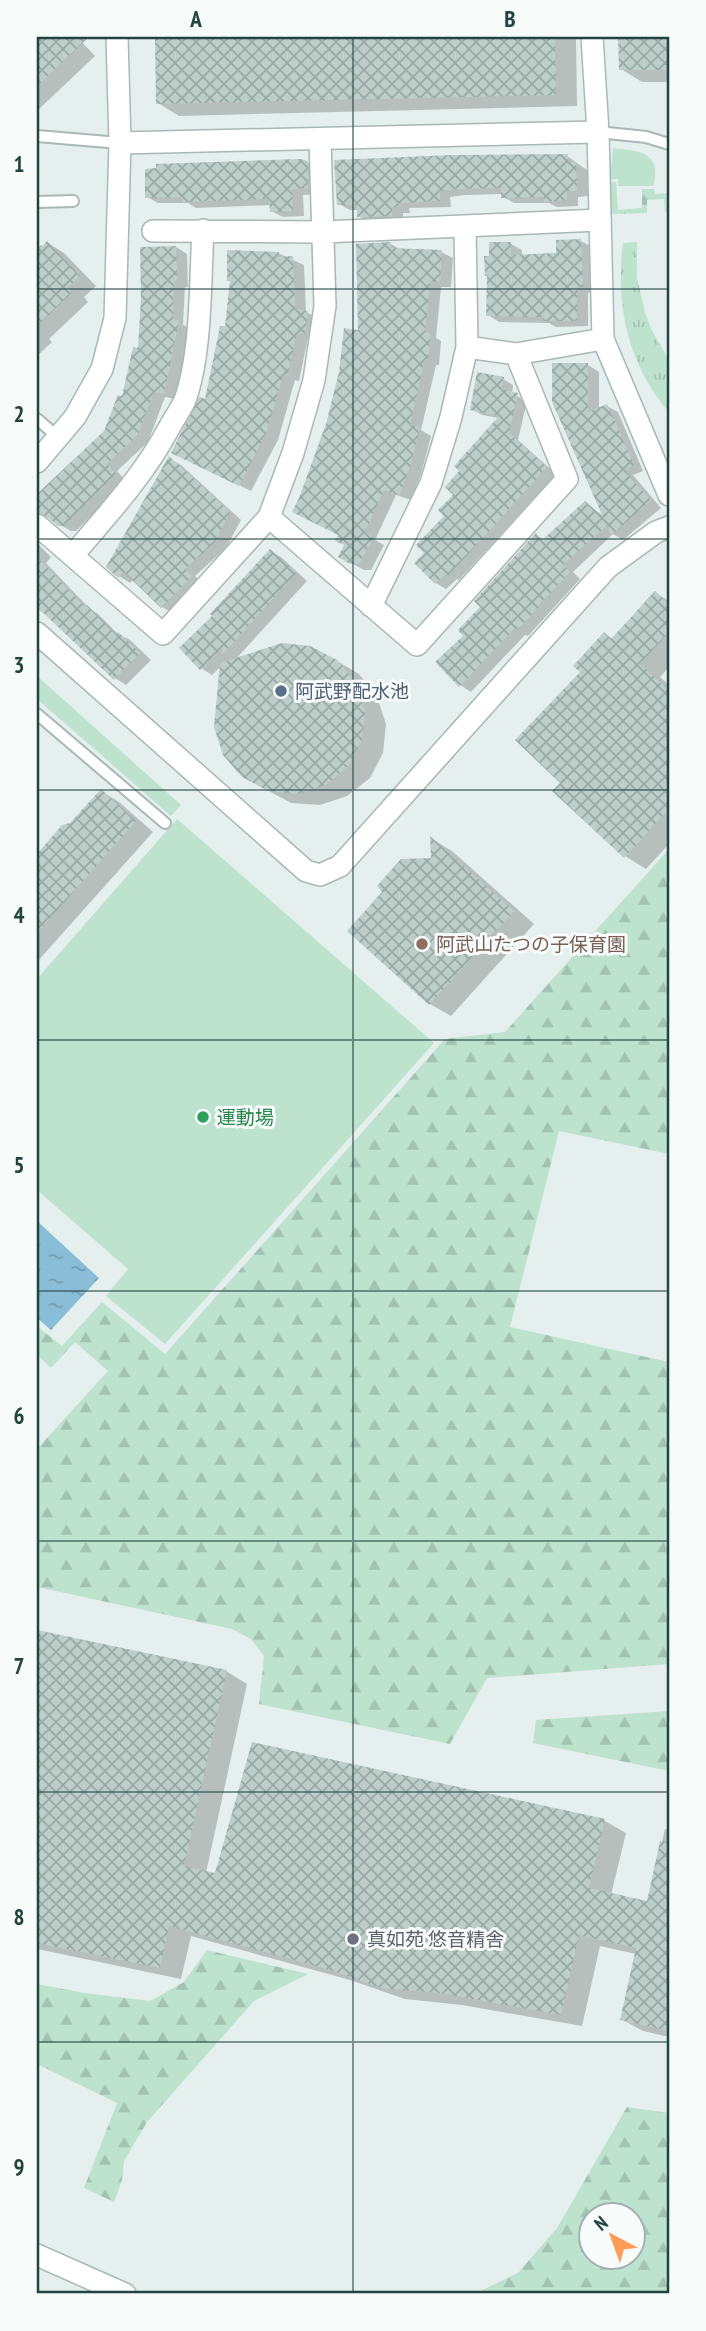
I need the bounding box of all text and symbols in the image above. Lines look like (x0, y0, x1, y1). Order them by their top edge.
text: A (189, 4, 202, 33)
text: B (504, 4, 516, 33)
text: 1 (14, 149, 25, 178)
text: 2 (14, 399, 25, 428)
text: 3 (14, 650, 25, 679)
place label: 阿武野配水池 (295, 679, 409, 703)
marker: 阿武野配水池 (273, 683, 289, 699)
text: 4 (14, 900, 25, 929)
place label: 阿武山たつの子保育園 (436, 932, 626, 956)
marker: 阿武山たつの子保育園 (414, 936, 430, 952)
place label: 運動場 (217, 1105, 274, 1129)
marker: 運動場 (195, 1109, 211, 1125)
text: 5 (14, 1150, 25, 1179)
text: 6 (14, 1401, 25, 1430)
text: 7 (14, 1651, 25, 1680)
text: 8 (14, 1902, 25, 1931)
place label: 真如苑 悠音精舎 (367, 1927, 504, 1951)
marker: 真如苑 悠音精舎 (345, 1931, 361, 1947)
text: 9 (14, 2152, 25, 2181)
north arrow (576, 2202, 646, 2272)
text: N (589, 2211, 613, 2236)

